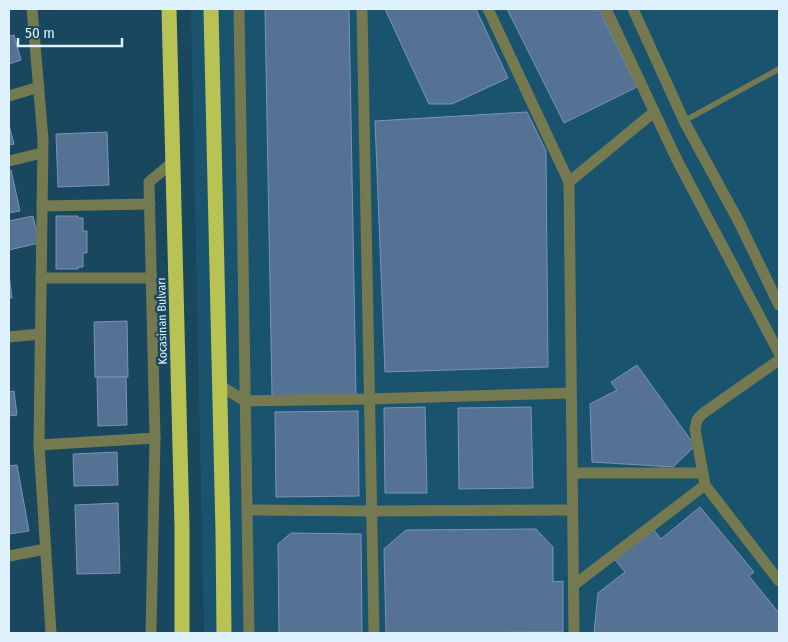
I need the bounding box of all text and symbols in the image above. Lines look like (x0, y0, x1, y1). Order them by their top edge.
scale bar (18, 15, 121, 47)
text: 50 m (25, 24, 55, 42)
street label: Kocasinan Bulvarı (154, 277, 170, 365)

